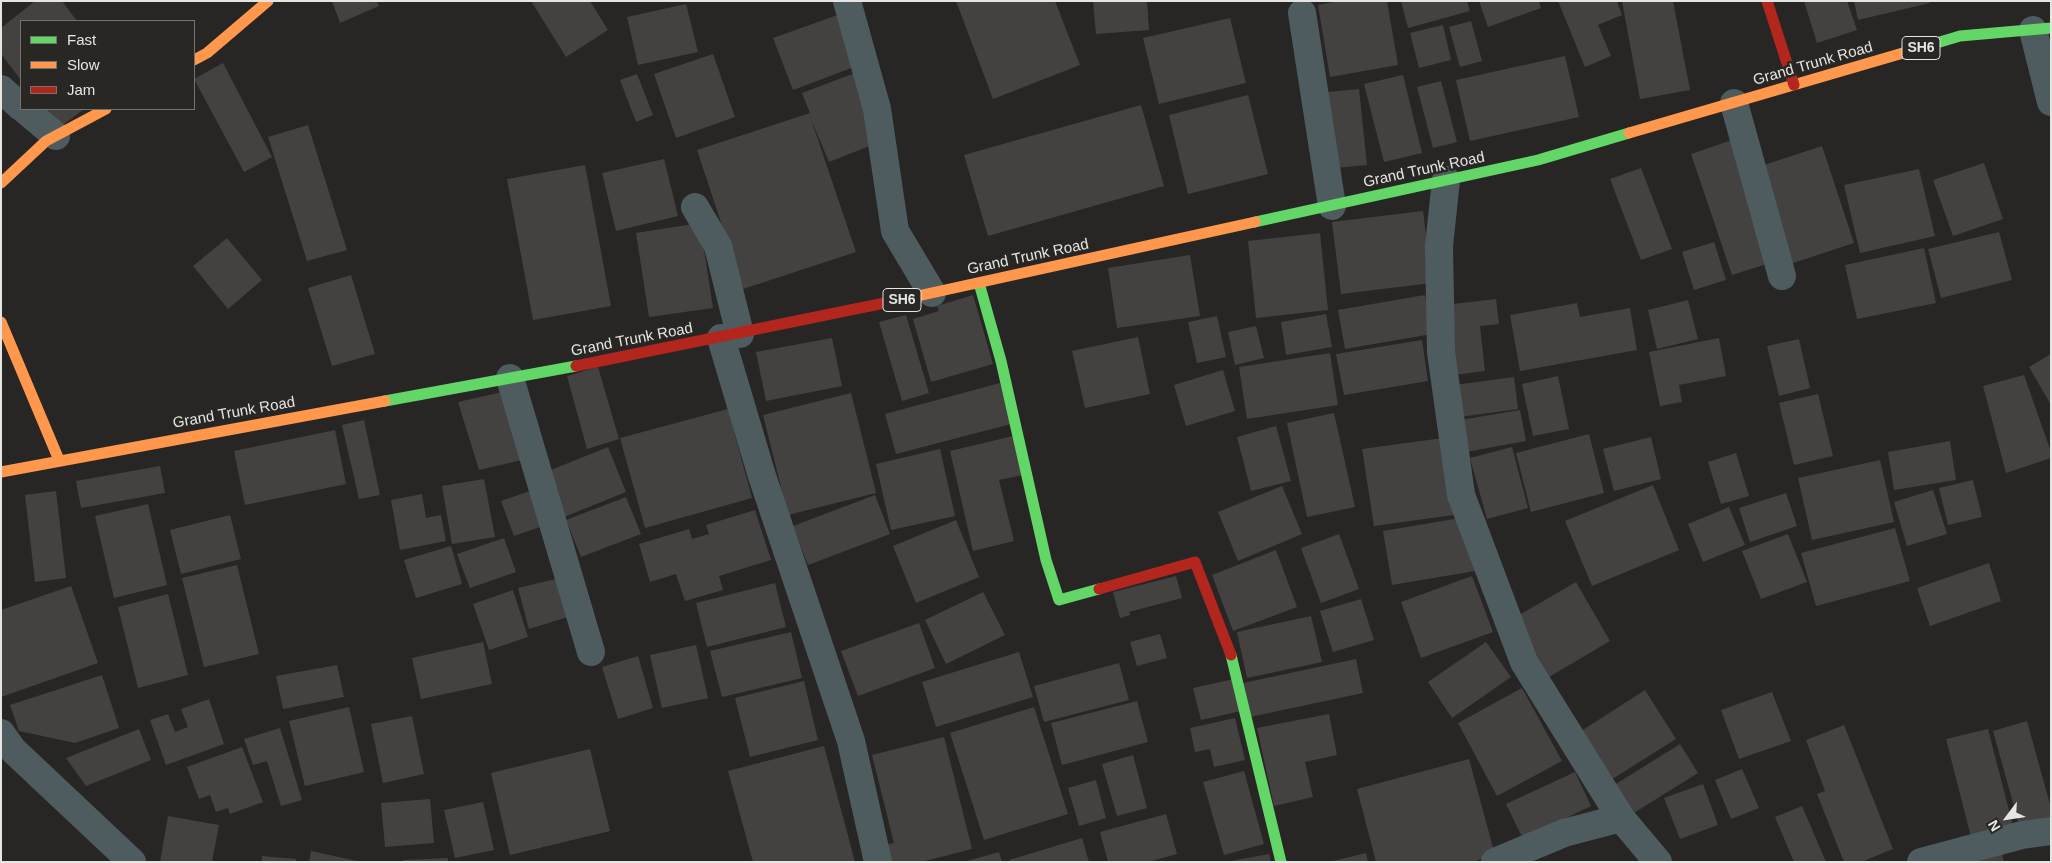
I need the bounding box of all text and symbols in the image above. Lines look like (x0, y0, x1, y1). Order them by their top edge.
legend (20, 20, 195, 110)
text: Fast (67, 31, 96, 48)
road number: SH6 (1902, 36, 1940, 59)
street label: Grand Trunk Road (1751, 38, 1875, 90)
text: Slow (67, 56, 100, 73)
text: Jam (67, 81, 95, 98)
street label: Grand Trunk Road (1362, 148, 1486, 192)
street label: Grand Trunk Road (966, 235, 1090, 279)
road number: SH6 (883, 288, 921, 312)
street label: Grand Trunk Road (570, 319, 694, 361)
street label: Grand Trunk Road (172, 393, 296, 433)
north arrow (1982, 793, 2032, 843)
text: N (1985, 817, 2004, 834)

